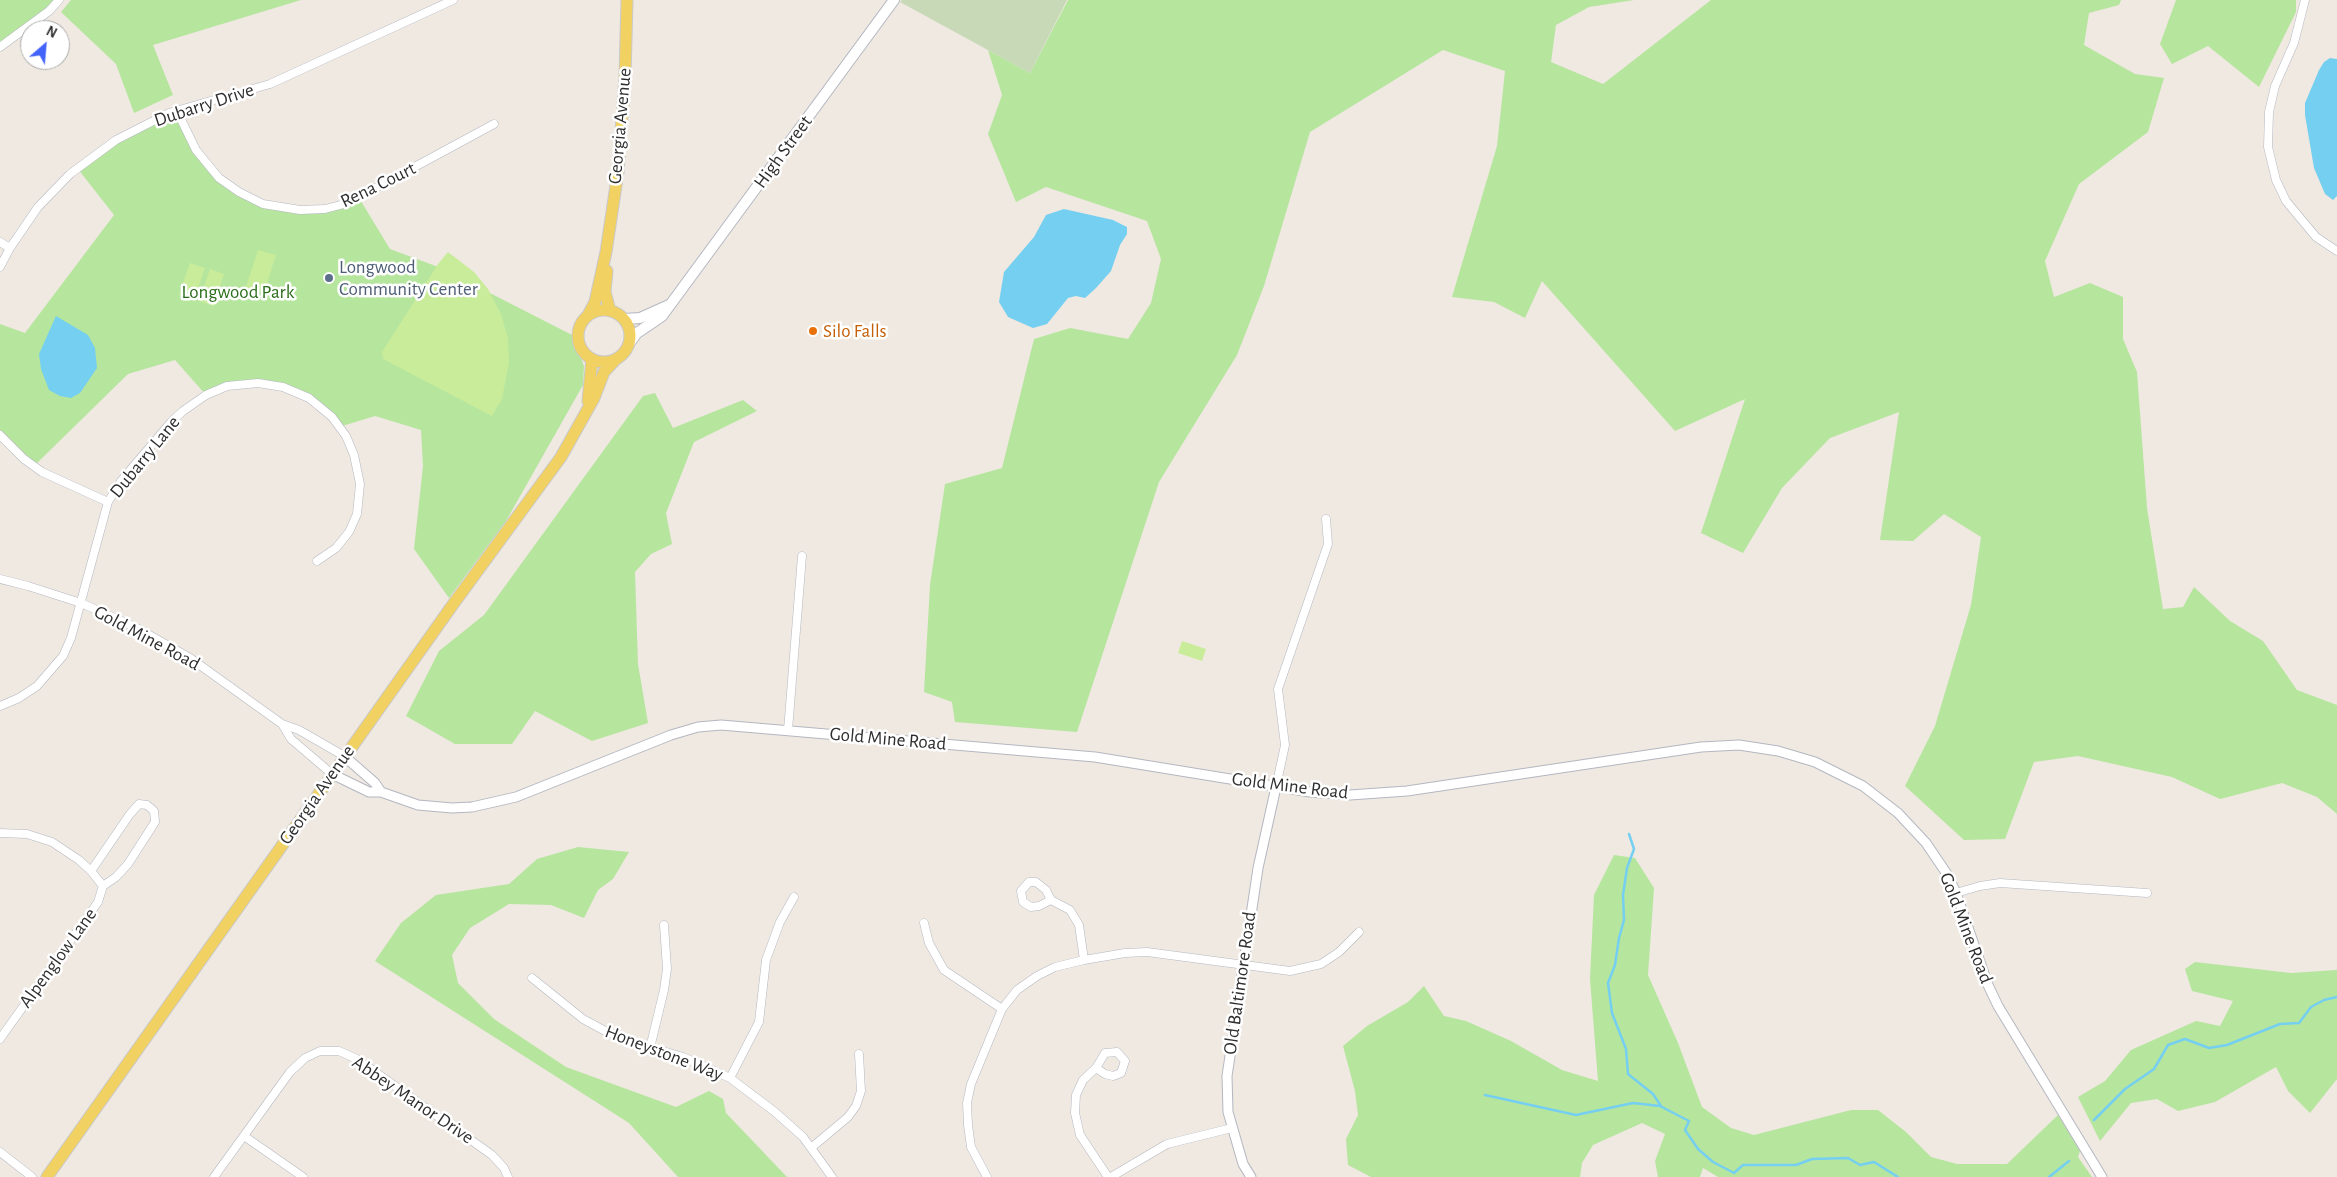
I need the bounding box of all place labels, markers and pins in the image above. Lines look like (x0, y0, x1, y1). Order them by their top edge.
place label: Longwood Community Center (339, 256, 478, 300)
marker: Longwood Community Center (323, 272, 335, 284)
place label: Silo Falls (823, 320, 887, 342)
marker: Silo Falls (807, 325, 819, 337)

